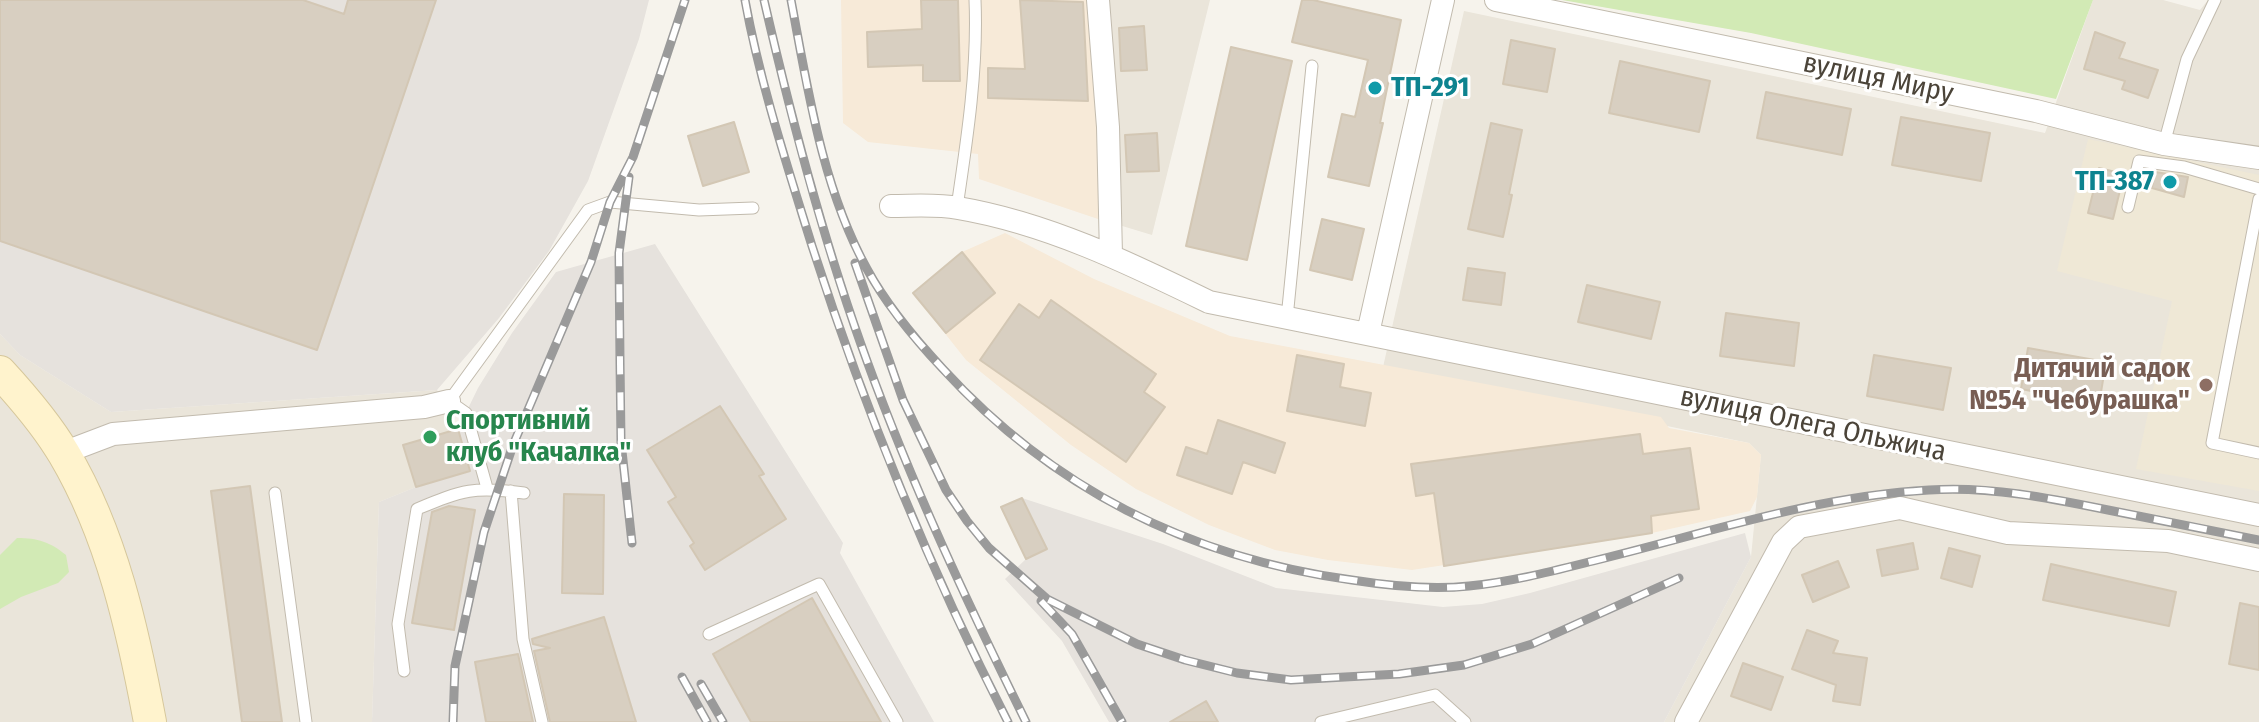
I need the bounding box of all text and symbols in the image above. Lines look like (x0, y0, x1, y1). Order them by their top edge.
street label: вулиця Миру (1800, 47, 1956, 111)
place label: ТП-291 (1391, 71, 1469, 105)
marker: ТП-291 (1366, 79, 1384, 97)
place label: ТП-387 (2075, 165, 2154, 199)
marker: ТП-387 (2161, 173, 2179, 191)
place label: Дитячий садок №54 "Чебурашка" (1969, 352, 2190, 418)
marker: Дитячий садок №54 "Чебурашка" (2197, 376, 2215, 394)
street label: вулиця Олега Ольжича (1677, 380, 1949, 470)
place label: Спортивний клуб "Качалка" (446, 404, 631, 470)
marker: Спортивний клуб "Качалка" (421, 428, 439, 446)

